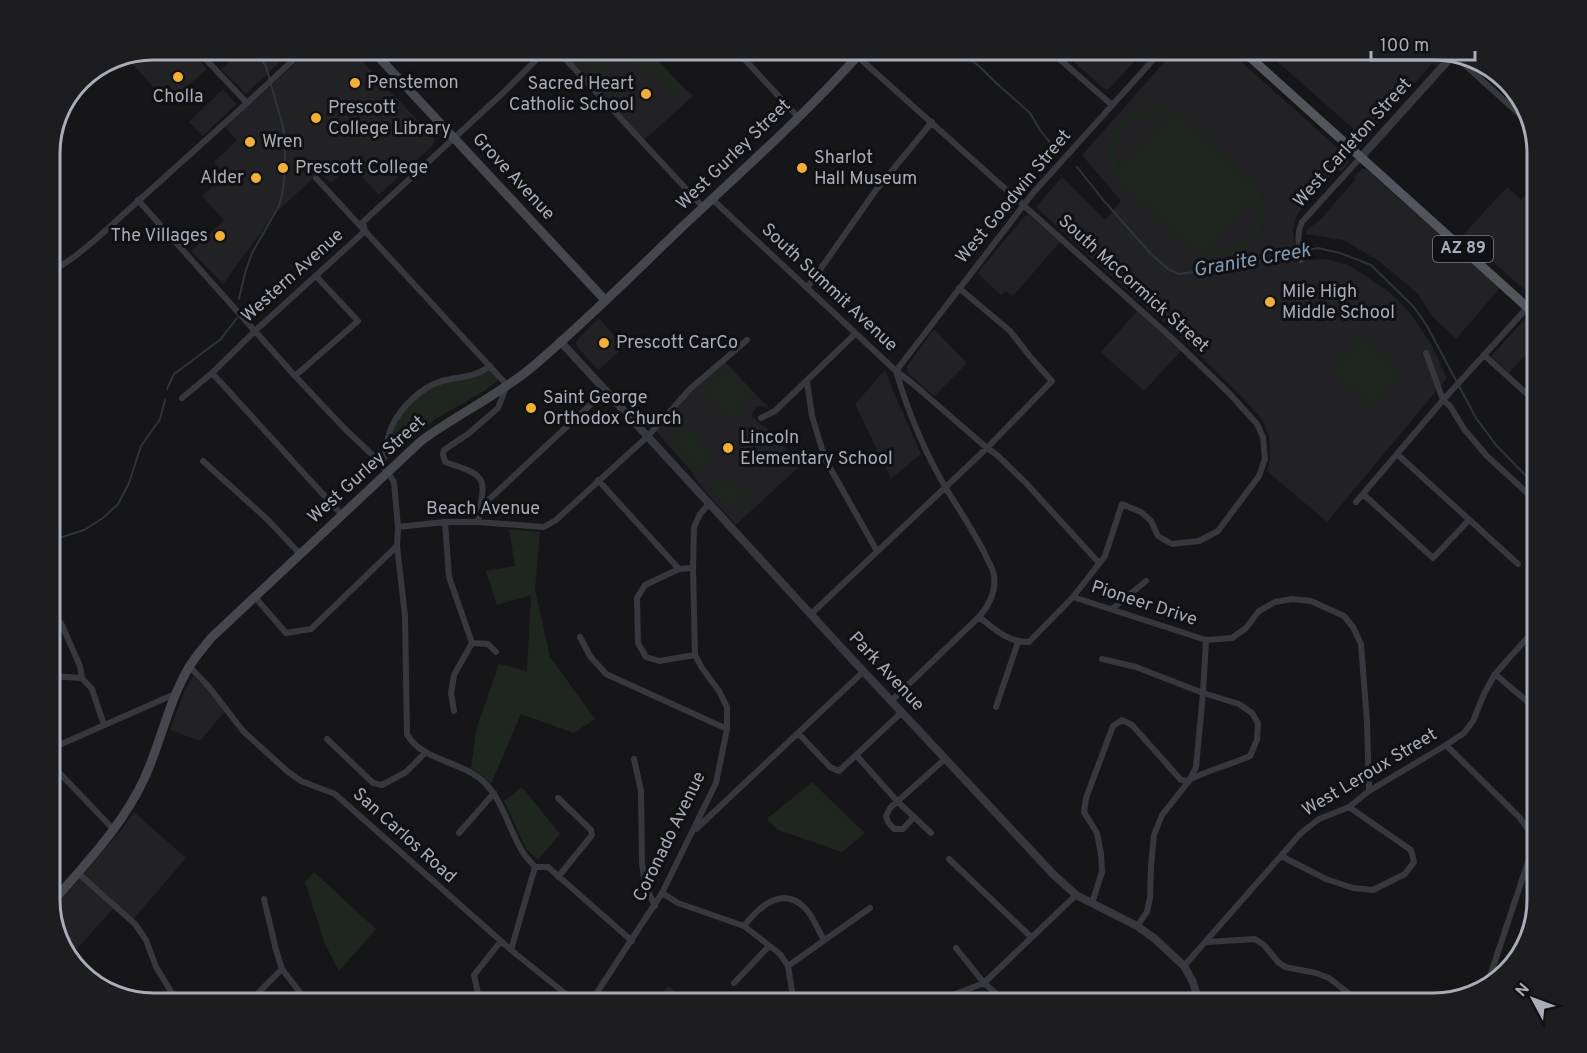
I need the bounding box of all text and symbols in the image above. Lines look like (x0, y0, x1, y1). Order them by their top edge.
scale bar (1371, 24, 1474, 62)
text: 100 m (1380, 35, 1429, 58)
marker: Cholla (171, 70, 185, 84)
place label: Penstemon (367, 72, 459, 95)
place label: Sacred Heart Catholic School (509, 73, 634, 117)
street label: West Carleton Street (1289, 73, 1417, 213)
marker: Penstemon (348, 76, 362, 90)
place label: Cholla (153, 86, 204, 109)
marker: Sacred Heart Catholic School (639, 87, 653, 101)
street label: West Gurley Street (672, 94, 796, 216)
place label: Prescott College Library (328, 97, 451, 141)
marker: Prescott College Library (309, 111, 323, 125)
street label: West Goodwin Street (951, 125, 1077, 269)
street label: Grove Avenue (467, 128, 559, 226)
place label: Wren (262, 131, 303, 154)
marker: Wren (243, 135, 257, 149)
place label: Sharlot Hall Museum (814, 147, 917, 191)
place label: Prescott College (295, 157, 428, 180)
marker: Prescott College (276, 161, 290, 175)
marker: Sharlot Hall Museum (795, 161, 809, 175)
place label: Alder (200, 167, 244, 190)
marker: Alder (249, 171, 263, 185)
street label: South McCormick Street (1053, 210, 1213, 358)
street label: South Summit Avenue (756, 219, 902, 357)
street label: Western Avenue (237, 224, 349, 328)
place label: The Villages (110, 225, 208, 248)
marker: The Villages (213, 229, 227, 243)
road number: AZ 89 (1433, 236, 1493, 262)
water label: Granite Creek (1191, 238, 1314, 284)
place label: Mile High Middle School (1282, 281, 1395, 325)
marker: Mile High Middle School (1263, 295, 1277, 309)
place label: Prescott CarCo (616, 332, 738, 355)
marker: Prescott CarCo (597, 336, 611, 350)
place label: Saint George Orthodox Church (543, 387, 682, 431)
marker: Saint George Orthodox Church (524, 401, 538, 415)
street label: West Gurley Street (303, 411, 431, 529)
place label: Lincoln Elementary School (740, 427, 893, 471)
marker: Lincoln Elementary School (721, 441, 735, 455)
street label: Beach Avenue (426, 498, 540, 521)
street label: Pioneer Drive (1088, 576, 1200, 632)
street label: Park Avenue (843, 627, 929, 717)
street label: West Leroux Street (1298, 724, 1442, 822)
street label: Coronado Avenue (629, 768, 711, 906)
street label: San Carlos Road (347, 783, 461, 889)
north arrow (1503, 969, 1563, 1029)
text: N (1512, 980, 1535, 1001)

